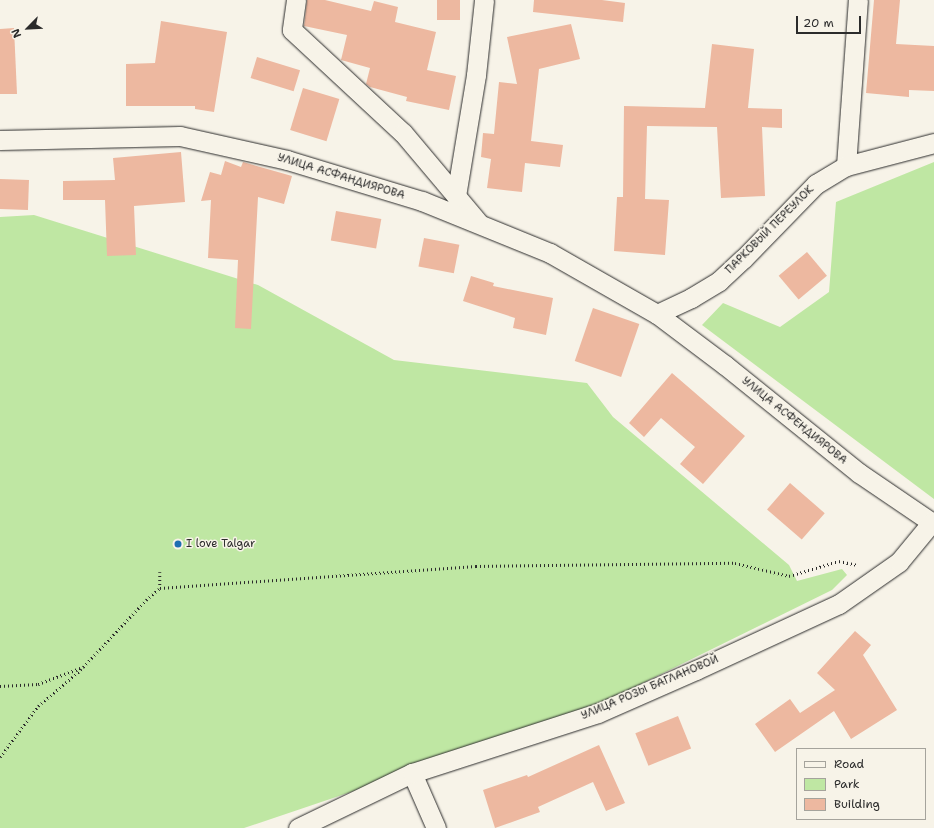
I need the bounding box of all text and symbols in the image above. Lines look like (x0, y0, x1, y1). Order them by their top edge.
north arrow (8, 8, 48, 48)
scale bar (798, 8, 863, 34)
text: 20 m (803, 15, 834, 31)
text: N (8, 26, 25, 40)
street label: УЛИЦА АСФАНДИЯРОВА (276, 151, 406, 203)
street label: ПАРКОВЫЙ ПЕРЕУЛОК (723, 183, 817, 277)
street label: УЛИЦА АСФЕНДИЯРОВА (739, 375, 849, 467)
place label: I love Talgar (186, 537, 255, 551)
marker: I love Talgar (173, 539, 183, 549)
street label: УЛИЦА РОЗЫ БАГЛАНОВОЙ (579, 653, 721, 723)
legend (796, 748, 926, 820)
text: Road (834, 756, 864, 772)
text: Park (834, 776, 860, 792)
text: Building (834, 796, 880, 812)

